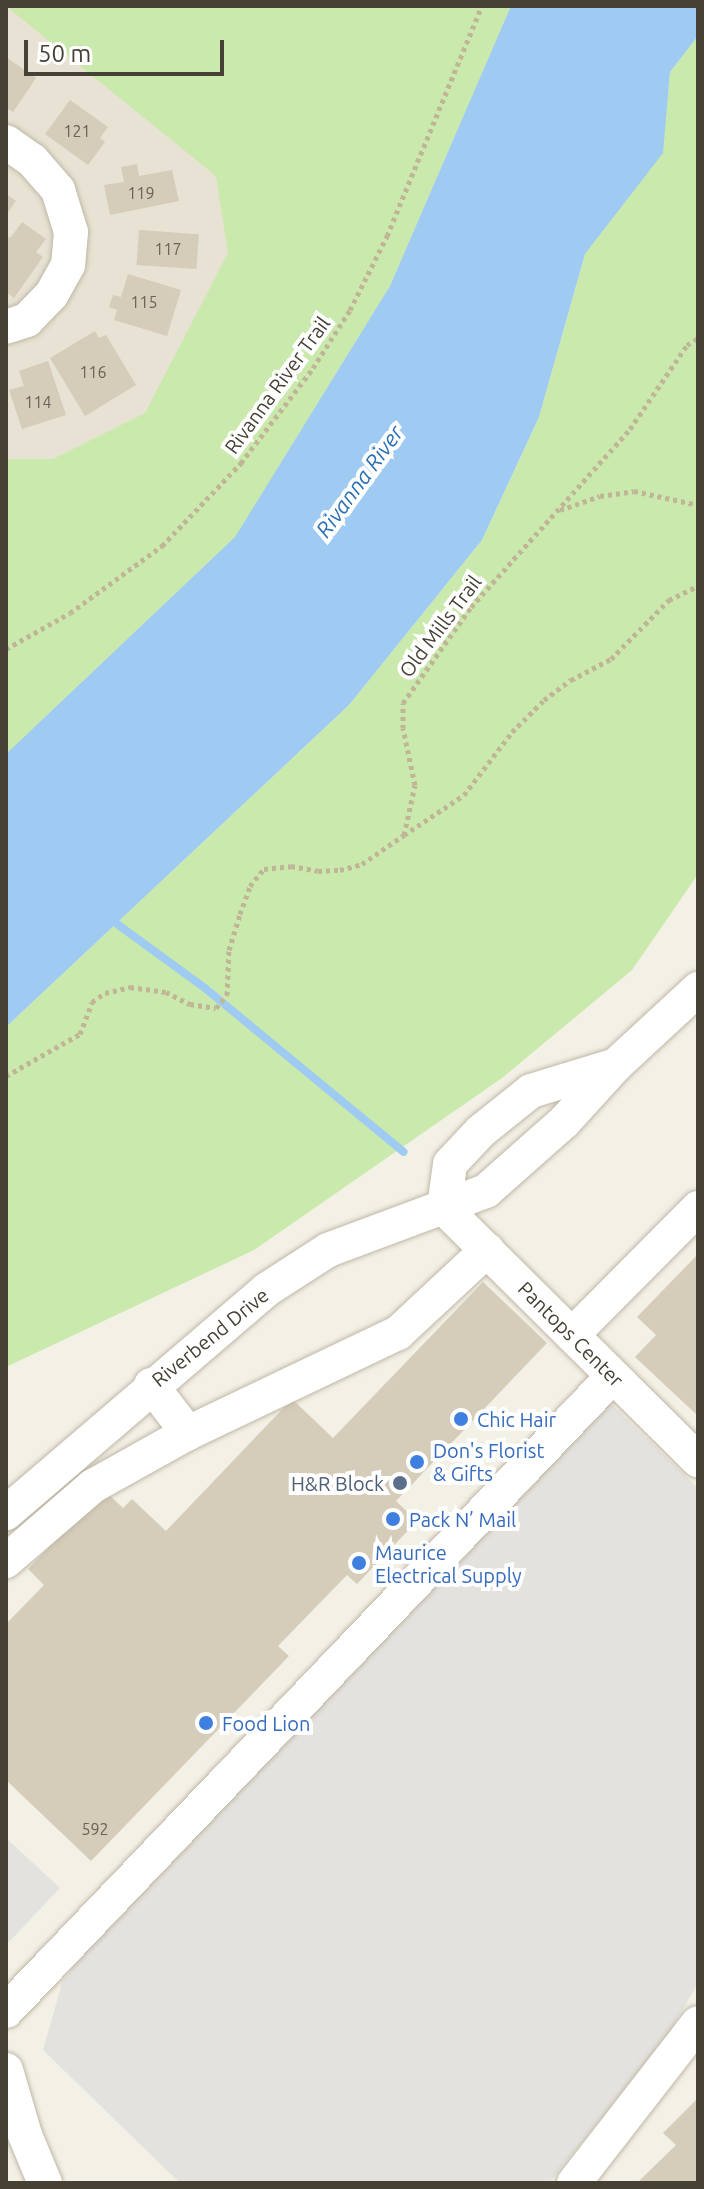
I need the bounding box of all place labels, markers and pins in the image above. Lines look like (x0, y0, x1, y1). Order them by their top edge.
place label: Chic Hair (477, 1407, 556, 1431)
marker: Chic Hair (452, 1410, 470, 1428)
place label: Don's Florist & Gifts (433, 1438, 544, 1485)
marker: Don's Florist & Gifts (408, 1453, 426, 1471)
place label: H&R Block (291, 1471, 384, 1495)
marker: H&R Block (391, 1474, 409, 1492)
place label: Pack N’ Mail (409, 1507, 516, 1531)
marker: Pack N’ Mail (384, 1510, 402, 1528)
place label: Maurice Electrical Supply (375, 1540, 522, 1587)
marker: Maurice Electrical Supply (350, 1554, 368, 1572)
place label: Food Lion (222, 1711, 310, 1735)
marker: Food Lion (197, 1714, 215, 1732)

